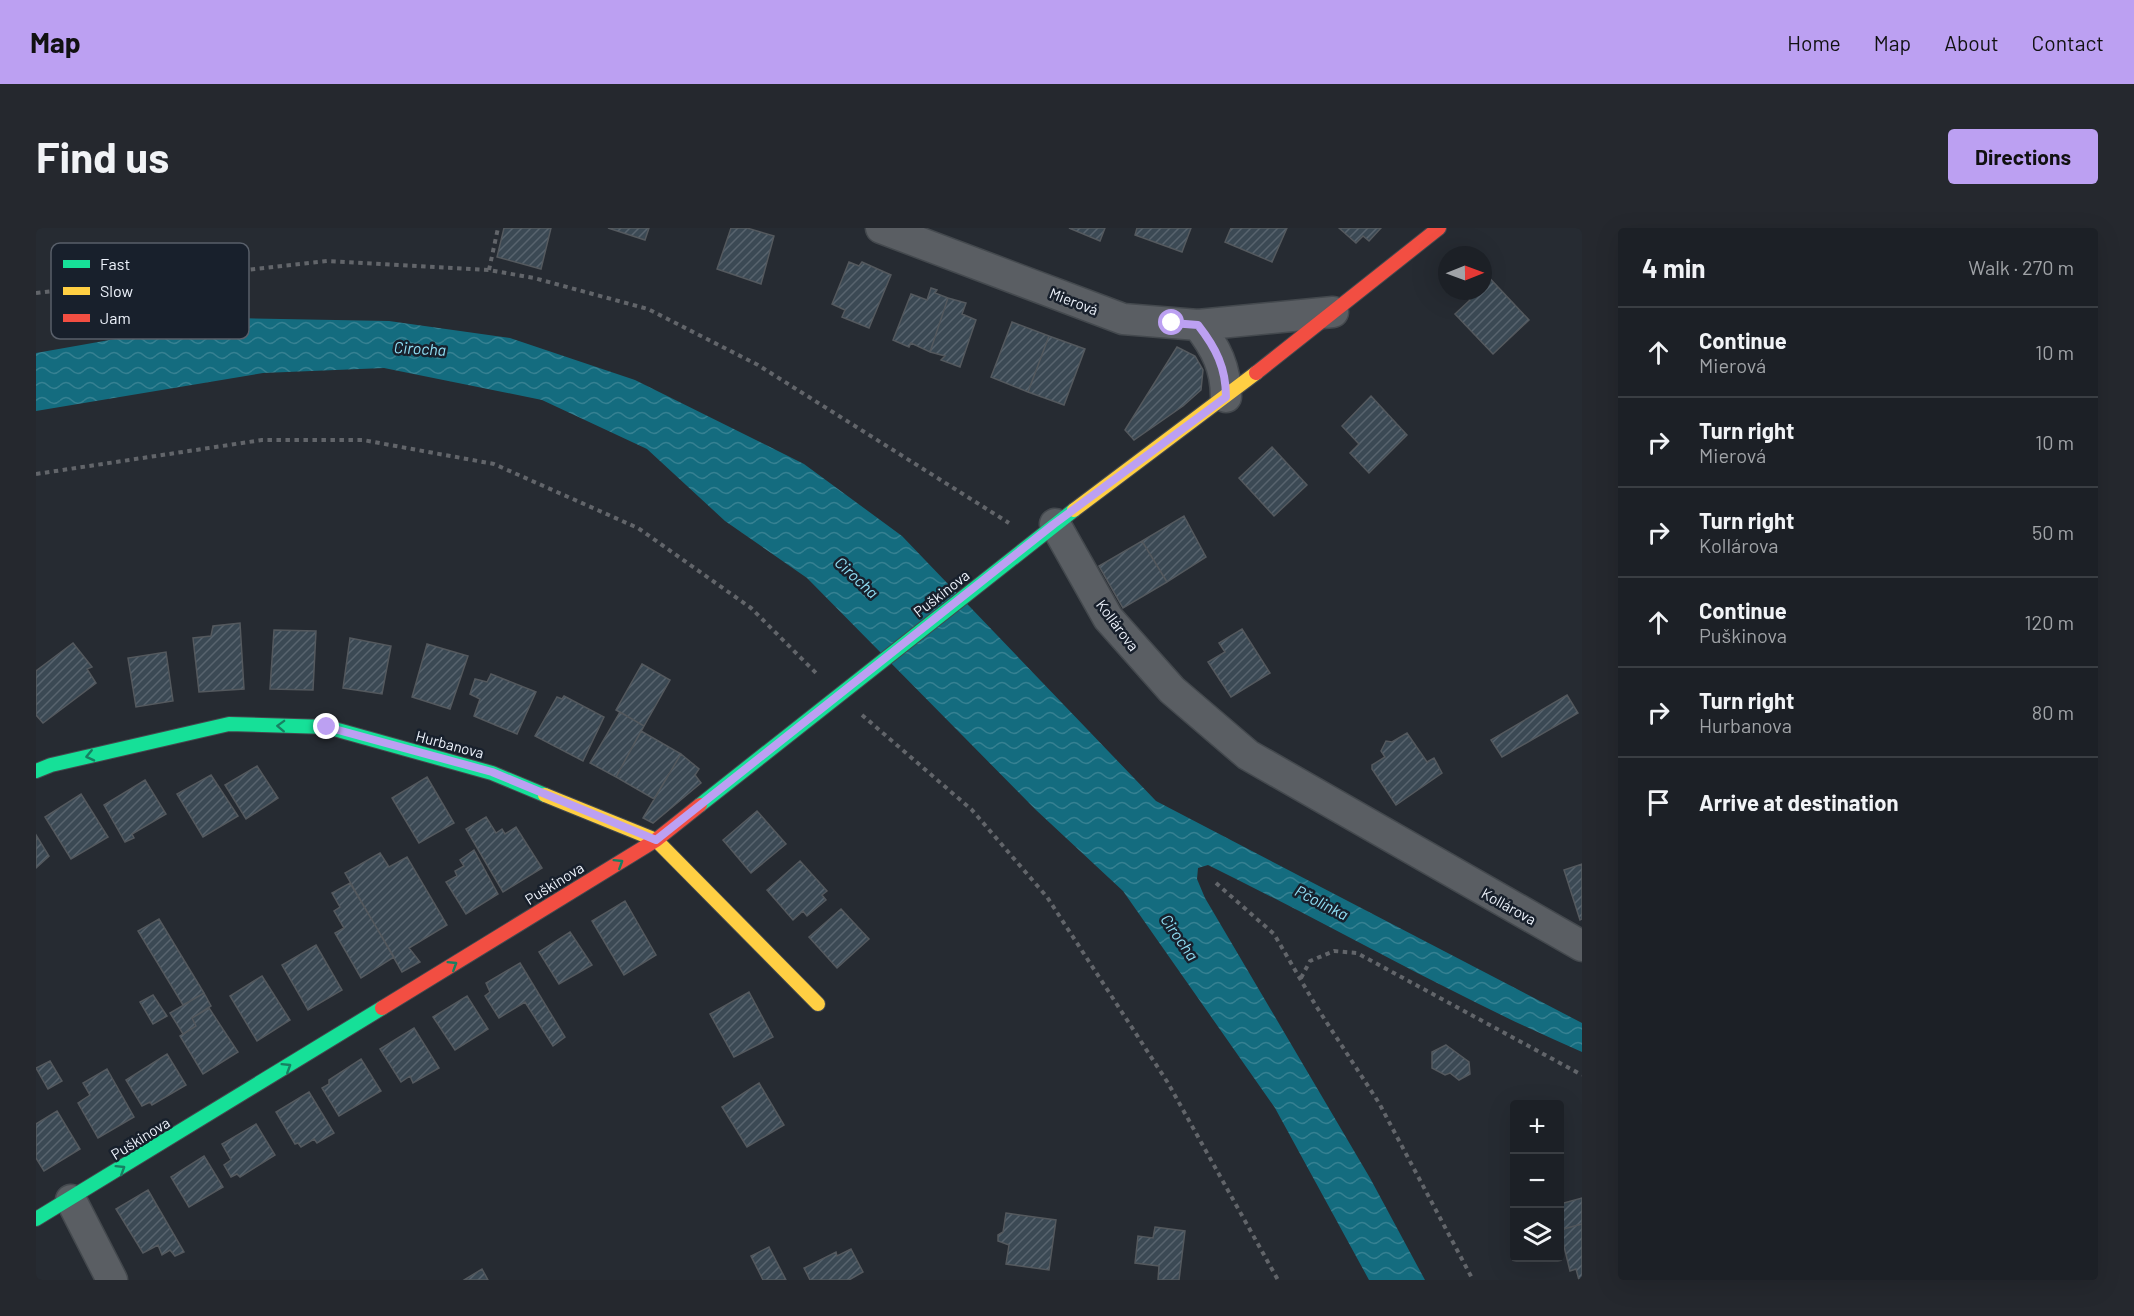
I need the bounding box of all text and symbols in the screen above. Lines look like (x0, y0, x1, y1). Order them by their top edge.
text: Map (30, 25, 81, 59)
text: Home (1787, 30, 1841, 55)
text: Map (1874, 30, 1911, 55)
text: About (1944, 30, 1999, 55)
text: Contact (2032, 30, 2104, 55)
button: Directions (1948, 129, 2098, 184)
text: Find us (36, 131, 169, 181)
legend (51, 243, 249, 339)
north arrow (1438, 246, 1492, 300)
text: 4 min (1642, 252, 1706, 283)
text: Fast (100, 254, 130, 273)
text: Walk · 270 m (1968, 255, 2074, 279)
text: Slow (100, 281, 133, 300)
street label: Mierová (1047, 284, 1101, 318)
text: Jam (100, 308, 131, 327)
route start (1158, 309, 1184, 335)
text: Continue (1699, 327, 1787, 353)
icon: ahead (1642, 336, 1675, 369)
water label: Cirocha (393, 337, 447, 359)
text: 10 m (2035, 340, 2074, 364)
text: Mierová (1699, 353, 1766, 377)
text: Turn right (1699, 417, 1794, 443)
icon: right (1642, 426, 1675, 459)
text: 10 m (2035, 430, 2074, 454)
text: Mierová (1699, 443, 1766, 467)
text: Turn right (1699, 507, 1794, 533)
icon: right (1642, 516, 1675, 549)
text: 50 m (2032, 520, 2074, 544)
text: Kollárova (1699, 533, 1778, 557)
water label: Cirocha (831, 552, 883, 602)
street label: Puškinova (909, 566, 973, 620)
street label: Kollárova (1093, 596, 1143, 654)
text: Continue (1699, 597, 1787, 623)
icon: ahead (1642, 606, 1675, 639)
text: 120 m (2024, 610, 2074, 634)
text: Puškinova (1699, 623, 1787, 647)
text: Turn right (1699, 687, 1794, 713)
icon: right (1642, 696, 1675, 729)
text: 80 m (2032, 700, 2074, 724)
route end (313, 713, 339, 739)
text: Hurbanova (1699, 713, 1792, 737)
one-way arrow (277, 719, 286, 732)
street label: Hurbanova (414, 726, 486, 762)
one-way arrow (85, 749, 95, 762)
icon: arrive (1642, 786, 1675, 819)
text: Arrive at destination (1699, 789, 1898, 815)
street label: Puškinova (521, 858, 587, 908)
one-way arrow (613, 858, 623, 870)
water label: Pčolinka (1292, 881, 1352, 923)
street label: Kollárova (1479, 884, 1539, 928)
water label: Cirocha (1157, 910, 1203, 964)
one-way arrow (447, 960, 457, 972)
one-way arrow (281, 1063, 291, 1075)
map controls (1510, 1100, 1564, 1262)
button: + (1510, 1100, 1564, 1154)
street label: Puškinova (107, 1113, 173, 1163)
button: − (1510, 1154, 1564, 1208)
one-way arrow (115, 1165, 125, 1177)
button: layers (1510, 1208, 1564, 1262)

